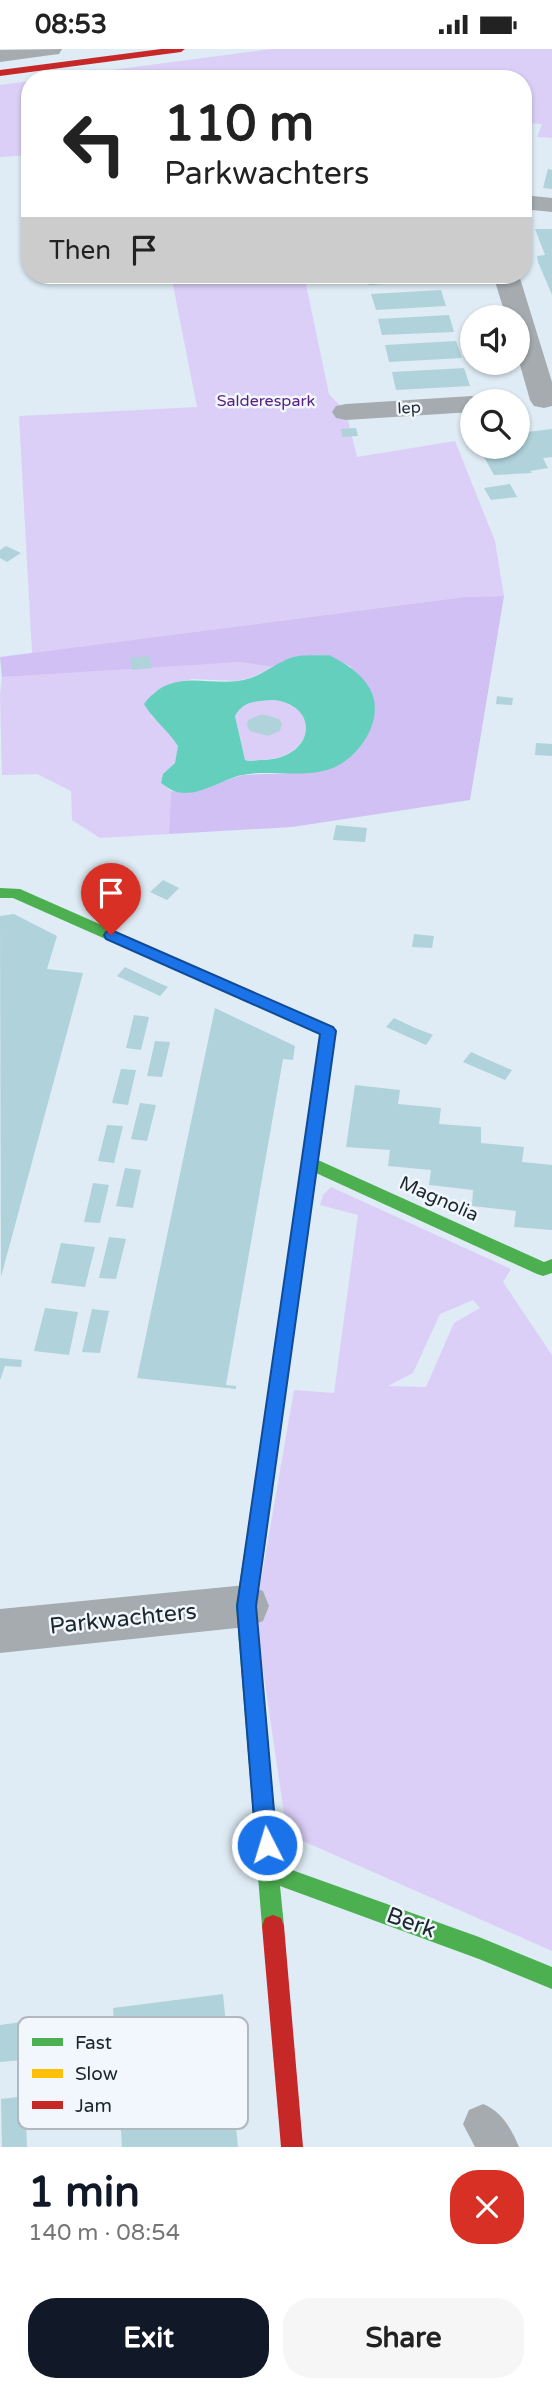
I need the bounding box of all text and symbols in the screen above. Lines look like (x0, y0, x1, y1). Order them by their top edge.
text: 08:53 (35, 9, 107, 40)
text: 110 m (164, 95, 314, 154)
icon: left (49, 98, 140, 189)
text: Parkwachters (164, 155, 369, 193)
icon: arrive (125, 231, 163, 269)
text: Then (49, 235, 111, 266)
map controls (460, 305, 530, 459)
button: sound (460, 305, 530, 375)
button: search (460, 389, 530, 459)
park label: Salderespark (217, 391, 316, 411)
street label: Iep (397, 397, 421, 419)
pin (81, 863, 141, 935)
icon: arrive (92, 874, 130, 912)
street label: Magnolia (396, 1172, 482, 1226)
street label: Parkwachters (48, 1597, 198, 1641)
position arrow (230, 1808, 304, 1882)
street label: Berk (383, 1901, 439, 1945)
legend (18, 2017, 248, 2129)
text: Fast (75, 2032, 112, 2054)
text: Slow (75, 2063, 118, 2085)
text: Jam (75, 2095, 112, 2117)
text: 1 min (28, 2167, 140, 2218)
button: close (450, 2170, 524, 2244)
text: 140 m · 08:54 (28, 2219, 180, 2247)
button: Exit (28, 2298, 269, 2378)
button: Share (283, 2298, 524, 2378)

